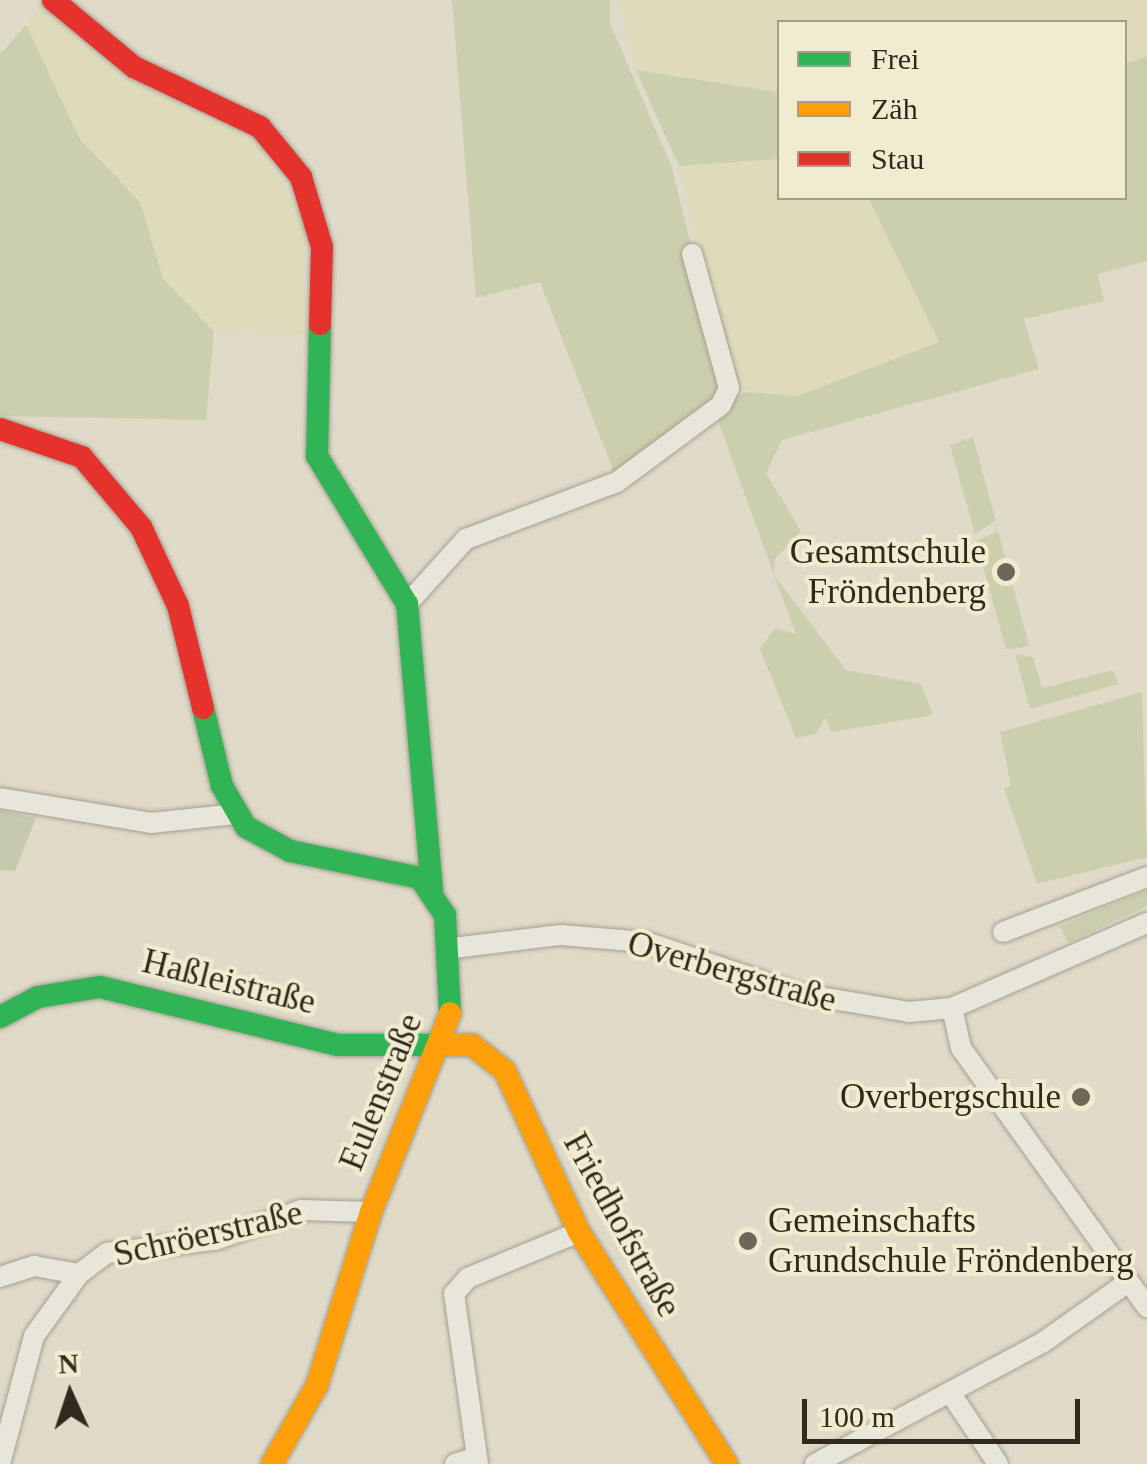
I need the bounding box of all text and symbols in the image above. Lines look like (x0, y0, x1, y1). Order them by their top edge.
legend (777, 20, 1127, 200)
text: Frei (871, 42, 919, 75)
text: Zäh (871, 92, 918, 125)
text: Stau (871, 142, 924, 175)
place label: Gesamtschule Fröndenberg (790, 531, 986, 613)
marker: Gesamtschule Fröndenberg (995, 561, 1017, 583)
street label: Overbergstraße (623, 922, 841, 1022)
street label: Haßleistraße (138, 940, 320, 1024)
street label: Eulenstraße (331, 1008, 431, 1176)
place label: Overbergschule (840, 1076, 1061, 1118)
marker: Overbergschule (1070, 1086, 1092, 1108)
street label: Friedhofstraße (554, 1126, 690, 1324)
street label: Schröerstraße (110, 1192, 306, 1276)
place label: Gemeinschafts Grundschule Fröndenberg (768, 1200, 1134, 1282)
marker: Gemeinschafts Grundschule Fröndenberg (737, 1230, 759, 1252)
north arrow (20, 1344, 120, 1444)
text: N (57, 1348, 79, 1380)
scale bar (807, 1379, 1084, 1441)
text: 100 m (819, 1400, 895, 1433)

